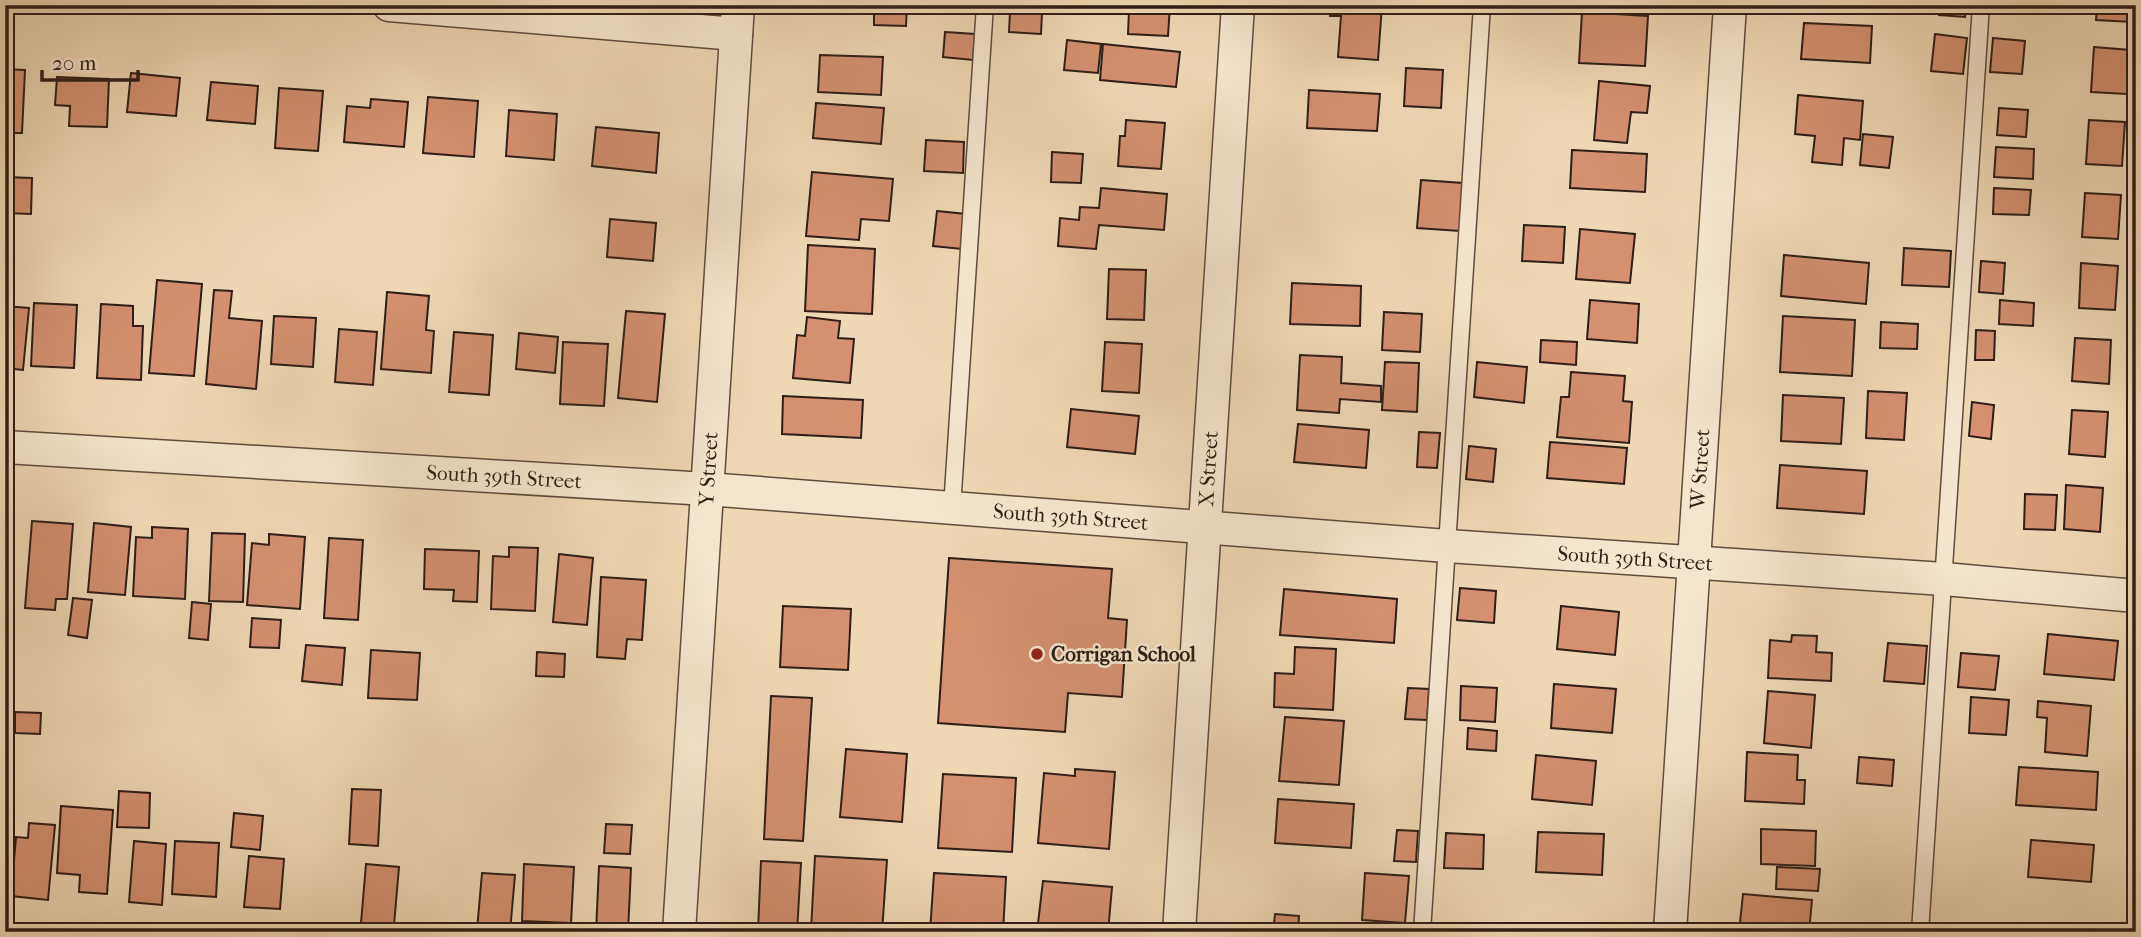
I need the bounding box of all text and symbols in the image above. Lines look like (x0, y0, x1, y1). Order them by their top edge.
scale bar (42, 38, 138, 82)
text: 20 m (52, 51, 97, 75)
street label: W Street (1685, 427, 1715, 511)
street label: X Street (1194, 430, 1223, 508)
street label: Y Street (694, 431, 723, 508)
street label: South 39th Street (426, 460, 583, 494)
street label: South 39th Street (992, 499, 1150, 535)
street label: South 39th Street (1557, 541, 1714, 576)
place label: Corrigan School (1051, 642, 1196, 666)
marker: Corrigan School (1029, 646, 1045, 662)

